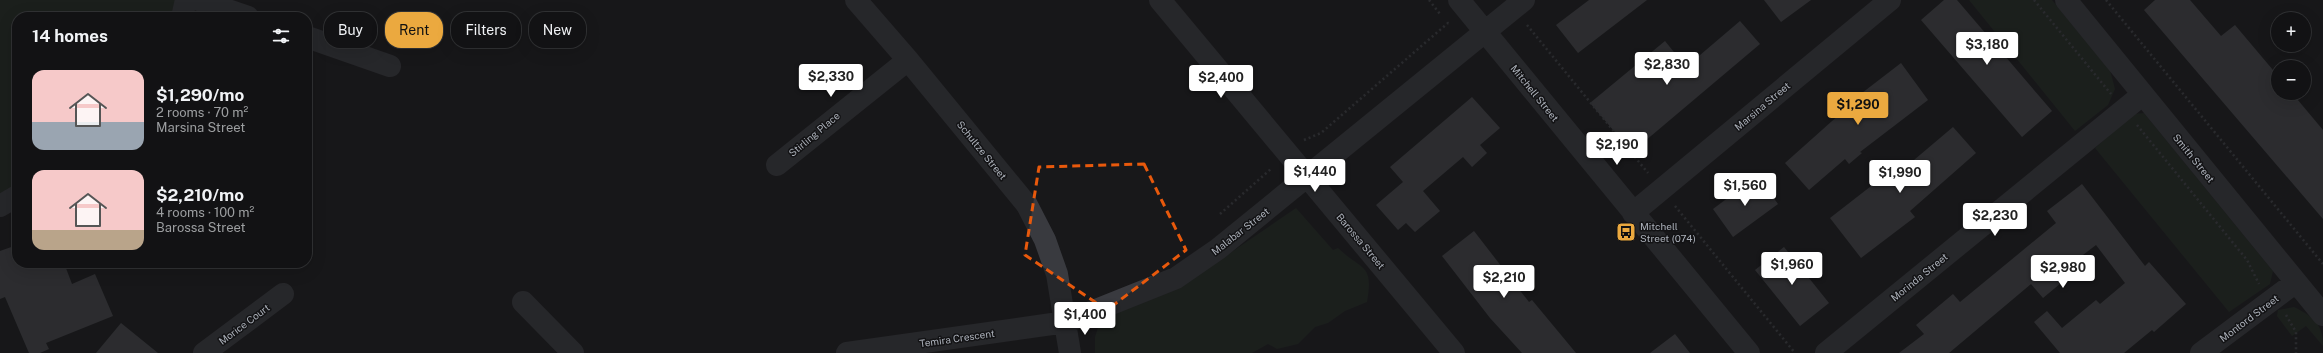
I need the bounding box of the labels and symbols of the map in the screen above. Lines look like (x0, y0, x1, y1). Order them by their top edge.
pin: $3,180 (1954, 32, 2020, 66)
pin: $2,830 (1634, 52, 1700, 86)
street label: Mitchell Street (1508, 62, 1562, 124)
pin: $2,330 (798, 64, 864, 98)
pin: $2,400 (1188, 65, 1254, 99)
street label: Marsina Street (1732, 79, 1792, 133)
pin: $1,290 (1825, 92, 1891, 126)
street label: Stirling Place (786, 109, 842, 159)
street label: Schultze Street (955, 118, 1009, 182)
street label: Smith Street (2171, 131, 2217, 185)
pin: $2,190 (1584, 132, 1650, 166)
pin: $1,440 (1282, 159, 1348, 193)
pin: $1,990 (1867, 160, 1933, 194)
pin: $1,560 (1712, 173, 1778, 207)
pin: $2,230 (1962, 203, 2028, 237)
street label: Malabar Street (1209, 205, 1271, 257)
street label: Barossa Street (1334, 211, 1388, 271)
place label: Mitchell Street (074) (1640, 220, 1696, 244)
bus stop icon: Mitchell Street (074) (1615, 221, 1637, 243)
street label: Morinda Street (1888, 250, 1950, 304)
pin: $1,960 (1759, 252, 1825, 286)
pin: $2,980 (2030, 255, 2096, 289)
pin: $2,210 (1471, 265, 1537, 299)
street label: Montord Street (2217, 292, 2281, 344)
street label: Morice Court (216, 301, 272, 347)
pin: $1,400 (1052, 302, 1118, 336)
street label: Temira Crescent (919, 327, 995, 349)

